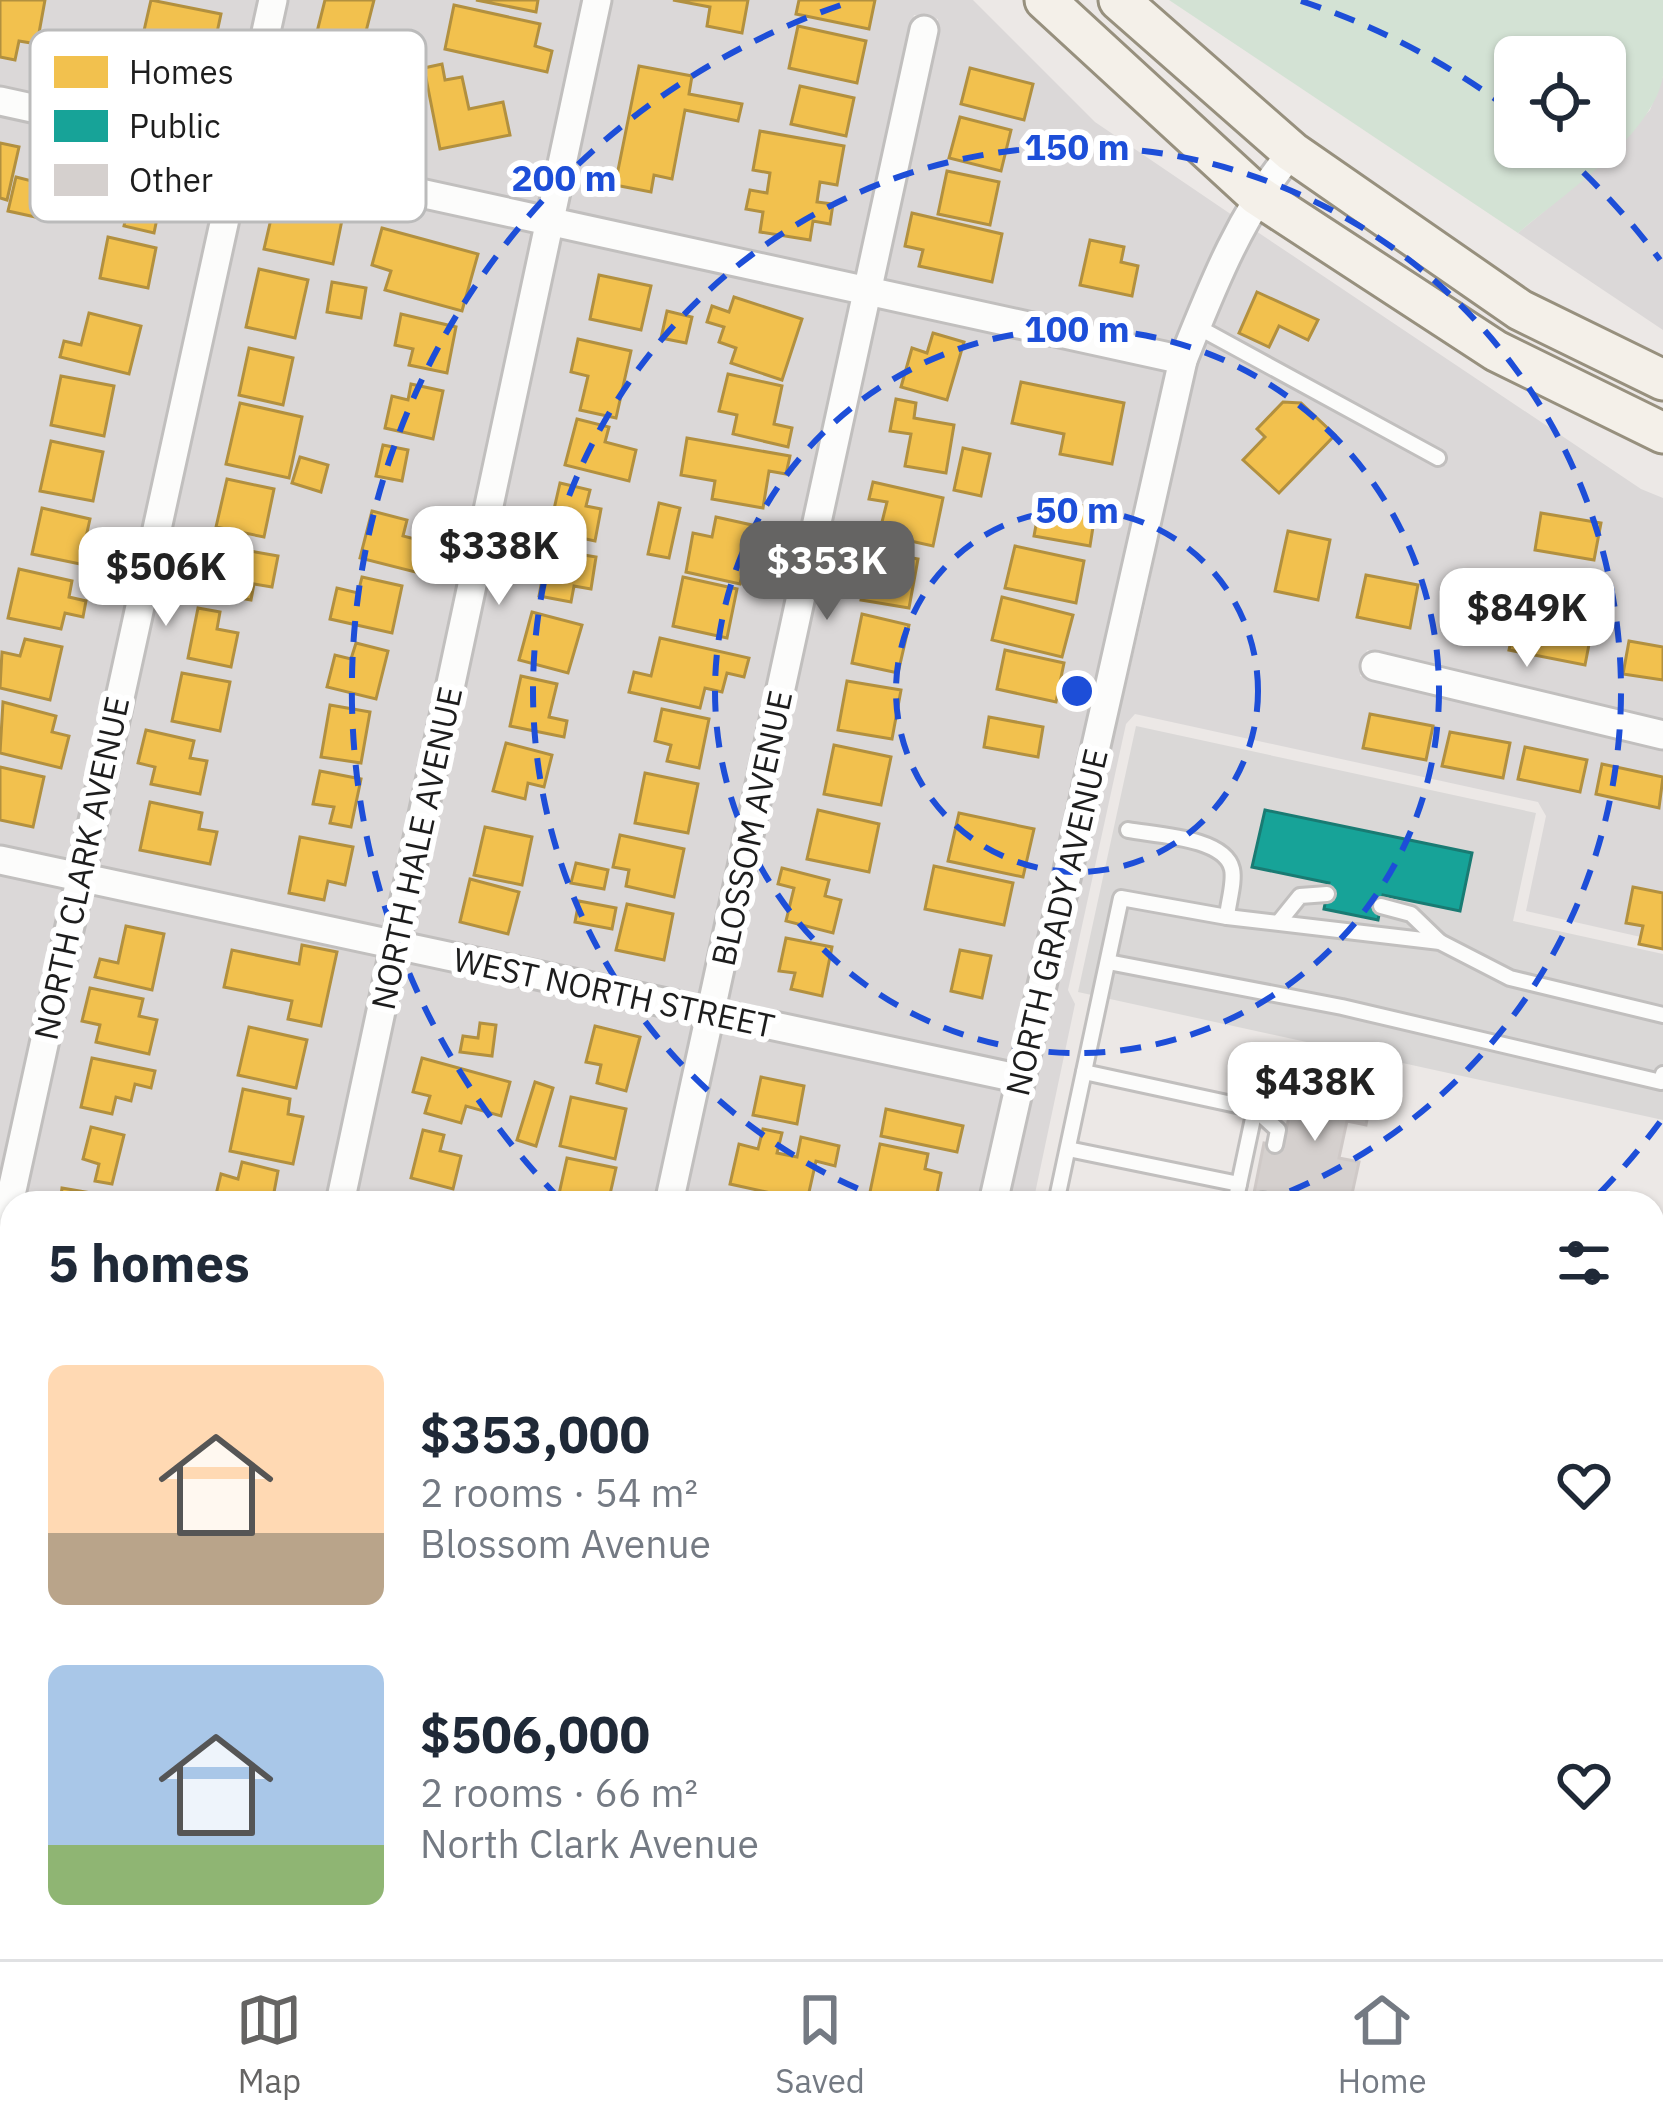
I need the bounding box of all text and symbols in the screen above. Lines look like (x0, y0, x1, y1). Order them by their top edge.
legend (30, 30, 426, 222)
map controls (1494, 36, 1626, 168)
button: locate (1494, 36, 1626, 168)
text: Homes (129, 50, 234, 93)
text: Public (129, 104, 221, 147)
text: 150 m (1024, 123, 1130, 170)
text: 200 m (511, 154, 617, 201)
text: Other (129, 158, 213, 201)
text: 100 m (1024, 305, 1130, 352)
text: 50 m (1035, 486, 1119, 533)
pin: $338K (415, 506, 583, 608)
text: $338K (439, 519, 559, 570)
pin: $353K (743, 521, 911, 623)
pin: $506K (82, 527, 250, 629)
text: $353K (767, 534, 887, 585)
text: $506K (106, 540, 226, 591)
pin: $849K (1443, 568, 1611, 670)
text: $849K (1467, 581, 1587, 632)
centre of rings (1056, 670, 1098, 712)
street label: NORTH HALE AVENUE (361, 683, 471, 1013)
street label: BLOSSOM AVENUE (701, 686, 801, 970)
street label: NORTH CLARK AVENUE (24, 692, 138, 1044)
street label: NORTH GRADY AVENUE (995, 744, 1117, 1100)
street label: WEST NORTH STREET (450, 937, 779, 1047)
pin: $438K (1231, 1042, 1399, 1144)
text: $438K (1255, 1055, 1375, 1106)
text: 5 homes (48, 1230, 250, 1296)
icon: filters (1551, 1230, 1617, 1296)
text: $353,000 (420, 1401, 650, 1467)
icon: home (144, 1413, 288, 1557)
icon: heart (1551, 1452, 1617, 1518)
text: 2 rooms · 54 m² (420, 1467, 698, 1518)
text: Blossom Avenue (420, 1518, 711, 1569)
text: $506,000 (420, 1701, 650, 1767)
icon: home (144, 1713, 288, 1857)
icon: heart (1551, 1752, 1617, 1818)
text: 2 rooms · 66 m² (420, 1767, 698, 1818)
text: North Clark Avenue (420, 1818, 759, 1869)
tab: Map (236, 1987, 302, 2102)
tab: Saved (775, 1987, 865, 2102)
tab: Home (1338, 1987, 1427, 2102)

